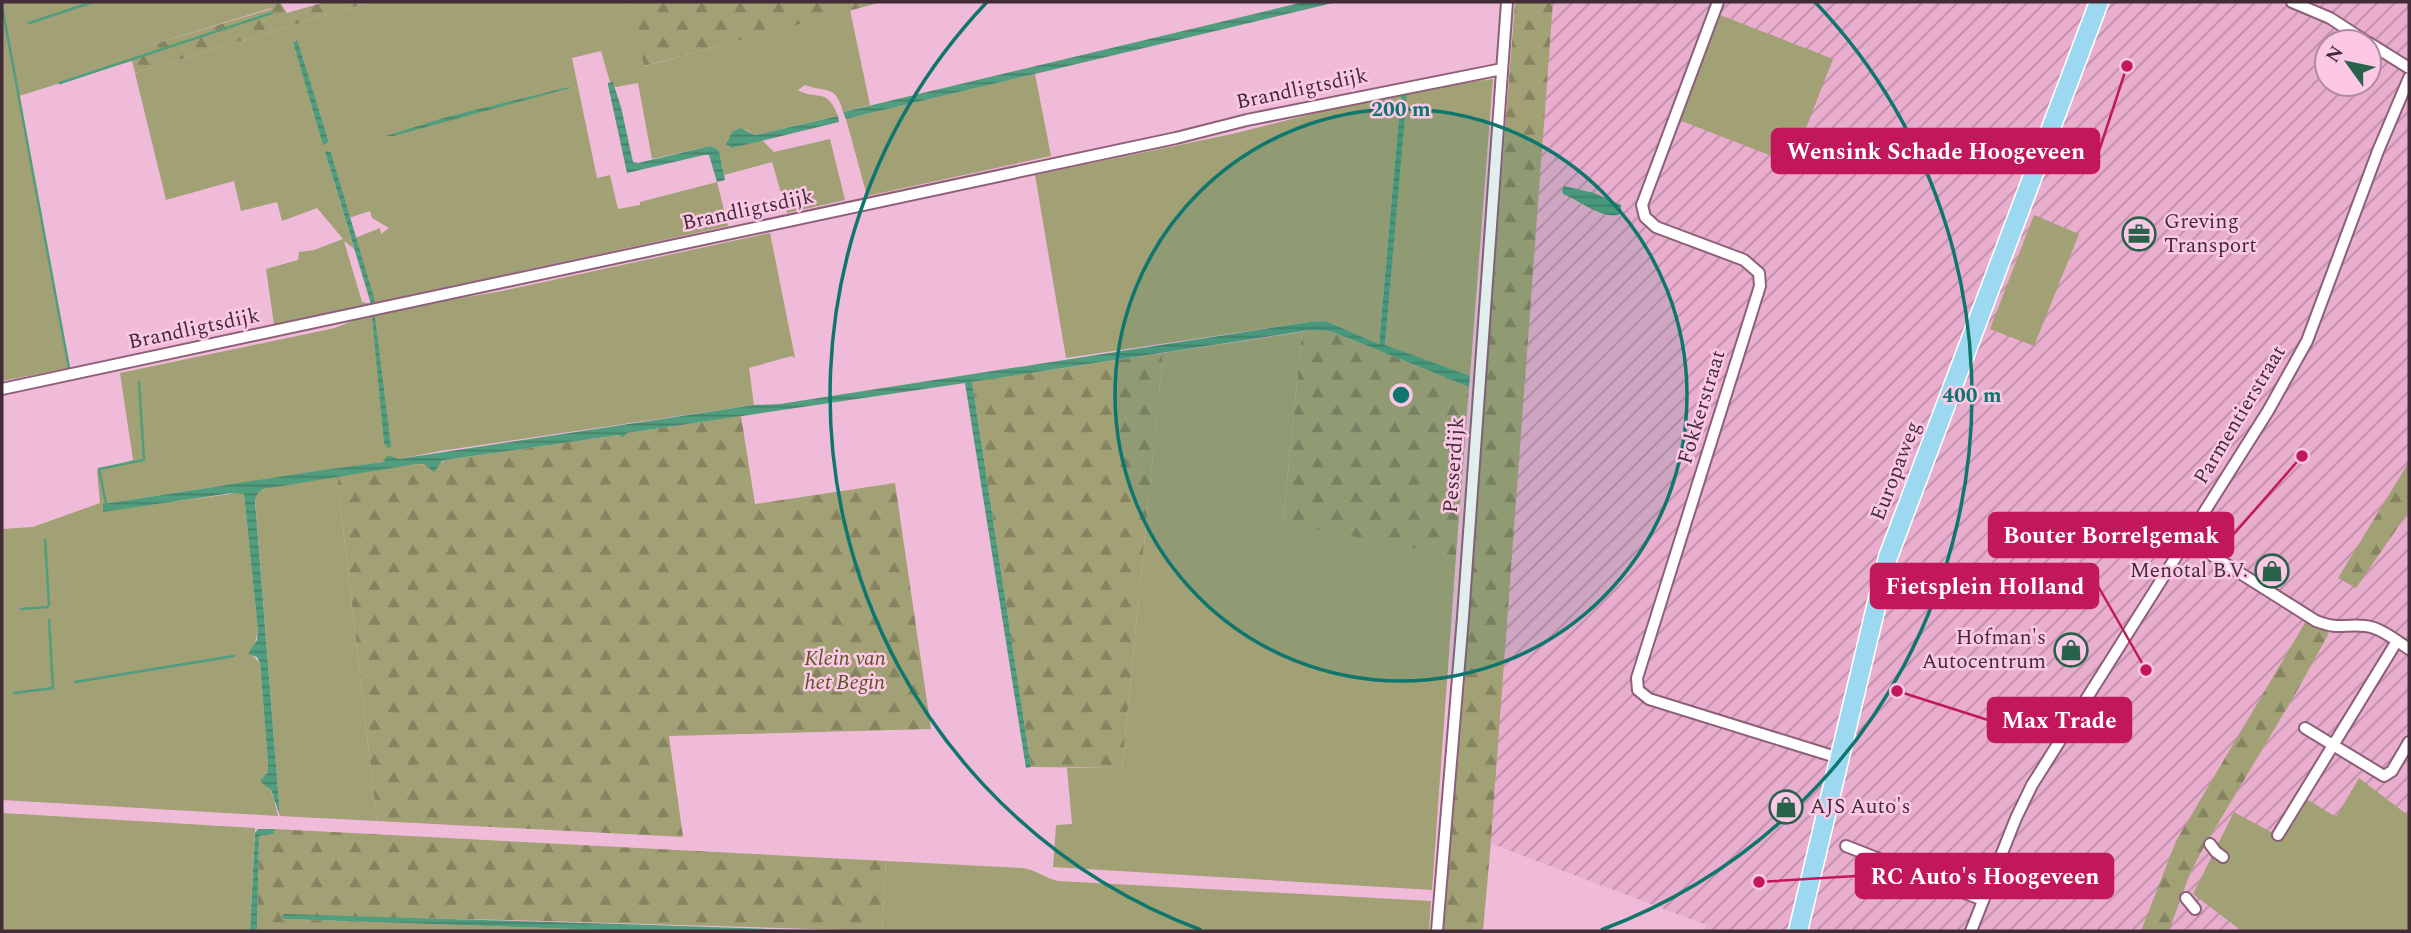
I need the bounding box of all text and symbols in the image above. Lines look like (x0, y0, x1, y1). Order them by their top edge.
north arrow (2313, 28, 2383, 98)
text: N (2319, 40, 2351, 69)
street label: Brandligtsdijk (1233, 59, 1371, 119)
text: 200 m (1371, 94, 1431, 126)
callout: Wensink Schade Hoogeveen (1772, 129, 2099, 173)
text: Wensink Schade Hoogeveen (1787, 135, 2085, 170)
street label: Brandligtsdijk (679, 180, 817, 240)
place label: Greving Transport (2164, 206, 2257, 262)
office icon: Greving Transport (2120, 215, 2158, 253)
street label: Brandligtsdijk (125, 299, 263, 359)
street label: Parmentierstraat (2186, 339, 2294, 491)
street label: Fokkerstraat (1669, 346, 1735, 468)
text: 400 m (1942, 380, 2002, 412)
centre of rings (1389, 383, 1413, 407)
street label: Pesserdijk (1435, 416, 1473, 514)
street label: Europaweg (1862, 416, 1930, 526)
callout: Bouter Borrelgemak (1989, 513, 2233, 557)
text: Bouter Borrelgemak (2003, 519, 2219, 554)
shop icon: Menotal B.V. (2253, 552, 2291, 590)
place label: Menotal B.V. (2130, 555, 2248, 587)
callout: Fietsplein Holland (1871, 564, 2098, 608)
text: Fietsplein Holland (1886, 570, 2084, 605)
place label: Hofman's Autocentrum (1922, 622, 2046, 678)
shop icon: Hofman's Autocentrum (2052, 631, 2090, 669)
park label: Klein van het Begin (804, 643, 886, 699)
callout: Max Trade (1988, 698, 2131, 742)
text: Max Trade (2001, 704, 2117, 739)
shop icon: AJS Auto's (1767, 788, 1805, 826)
place label: AJS Auto's (1810, 791, 1911, 823)
callout: RC Auto's Hoogeveen (1856, 854, 2113, 898)
text: RC Auto's Hoogeveen (1870, 860, 2100, 895)

